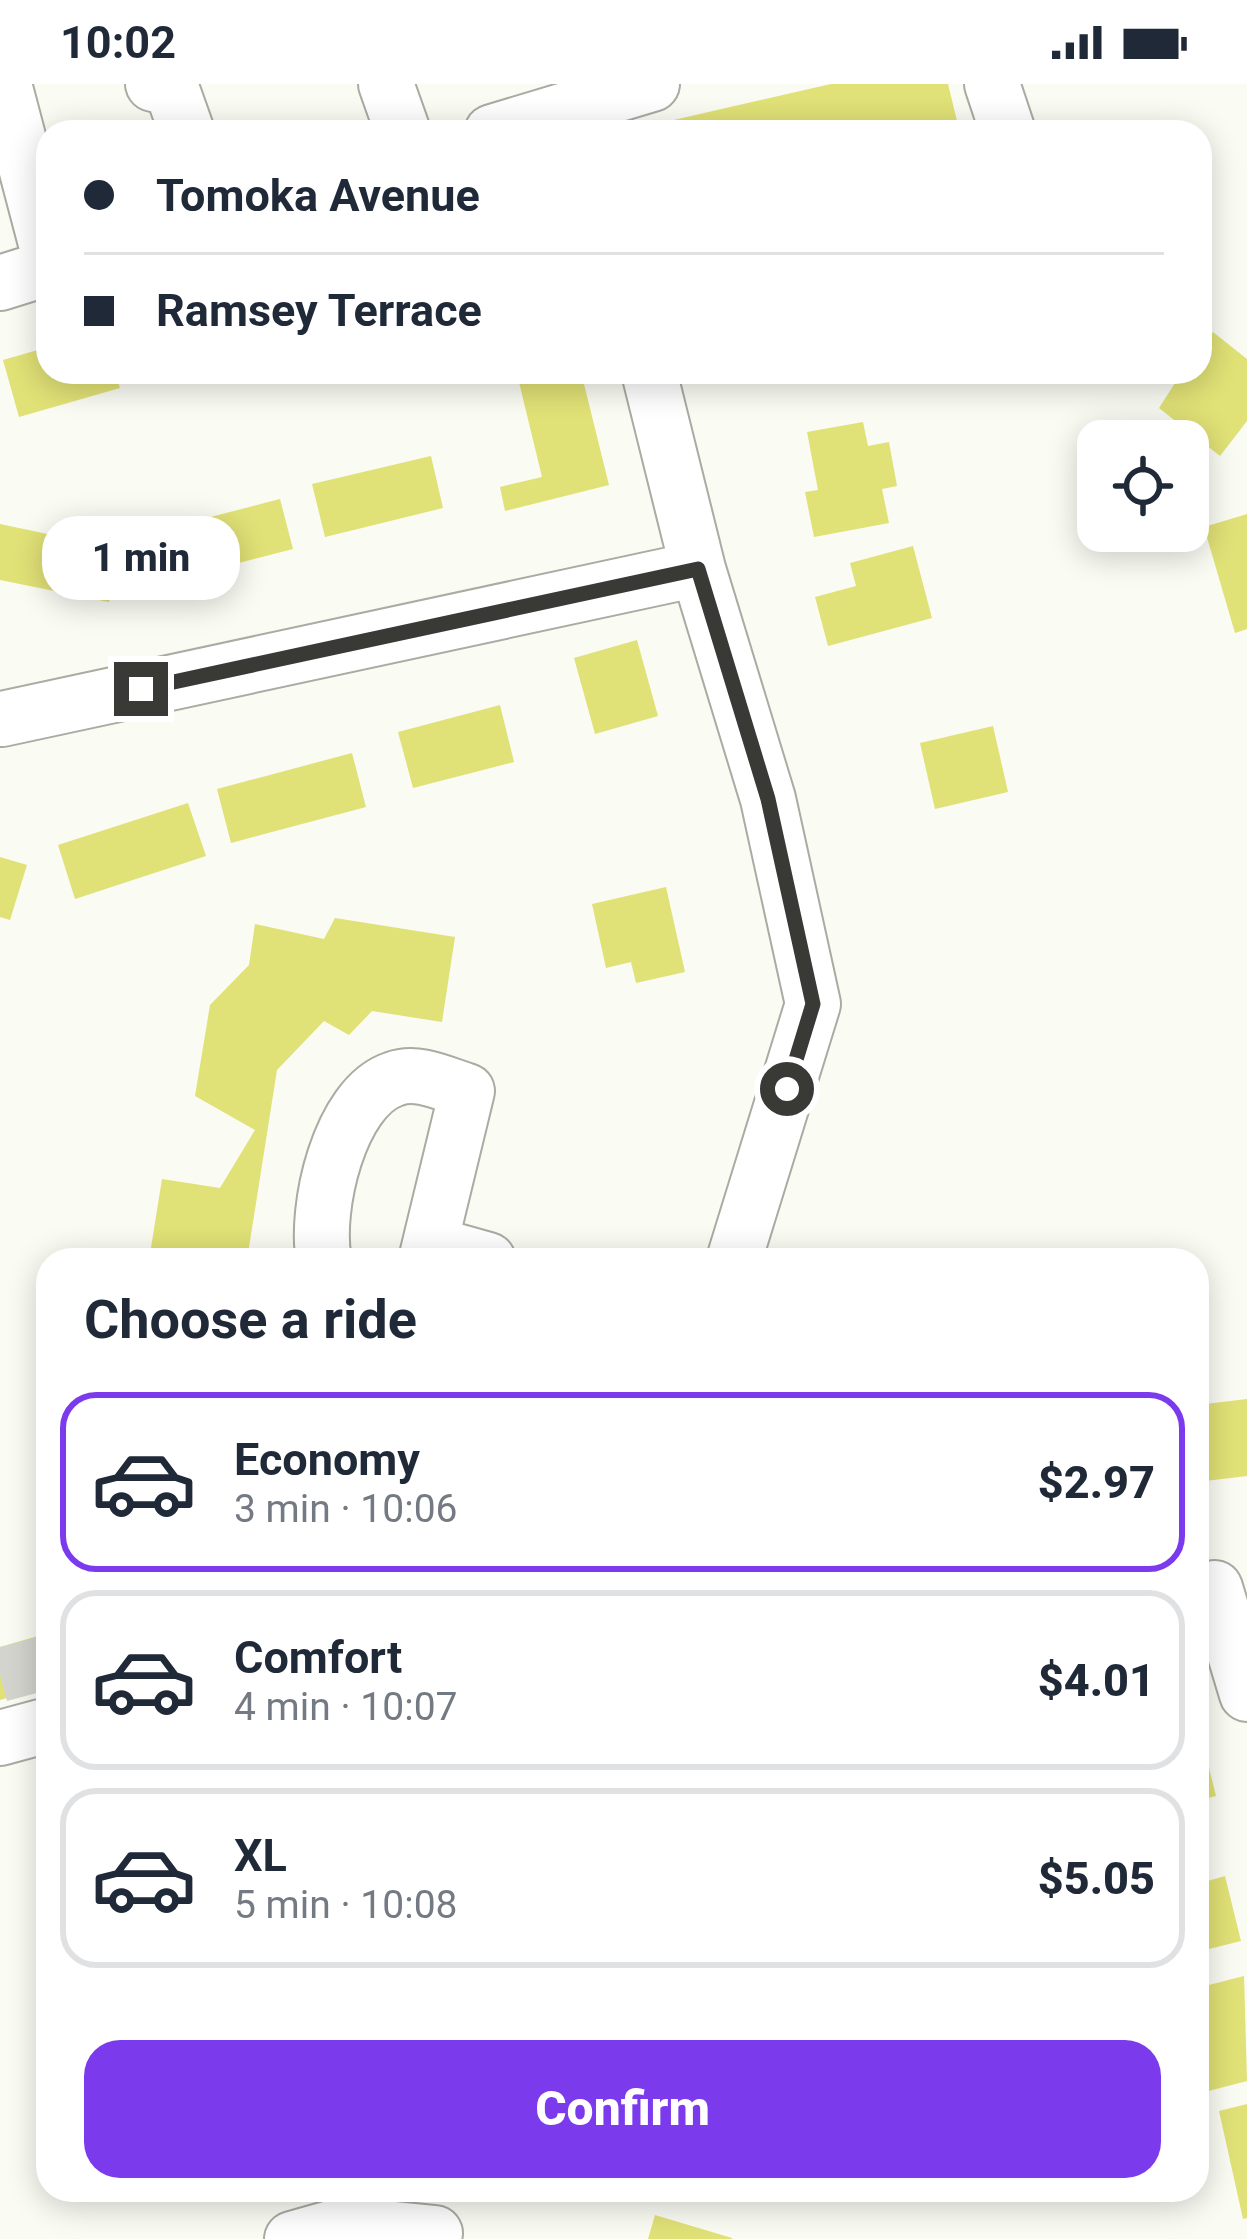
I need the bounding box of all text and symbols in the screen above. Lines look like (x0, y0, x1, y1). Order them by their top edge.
text: 10:02 (60, 16, 176, 69)
text: Tomoka Avenue (156, 169, 480, 222)
text: Ramsey Terrace (156, 284, 482, 337)
map controls (1077, 420, 1209, 552)
button: locate (1077, 420, 1209, 552)
callout: 1 min (42, 515, 240, 599)
text: 1 min (92, 535, 190, 581)
route end (114, 662, 168, 716)
route start (760, 1062, 814, 1116)
text: Choose a ride (84, 1288, 417, 1351)
icon: car (90, 1428, 198, 1536)
text: Economy (234, 1433, 420, 1486)
text: $2.97 (1038, 1456, 1155, 1509)
text: 3 min · 10:06 (234, 1486, 457, 1532)
icon: car (90, 1626, 198, 1734)
text: Comfort (234, 1631, 402, 1684)
text: $4.01 (1038, 1654, 1155, 1707)
text: 4 min · 10:07 (234, 1684, 457, 1730)
icon: car (90, 1824, 198, 1932)
text: XL (234, 1829, 287, 1882)
text: $5.05 (1038, 1852, 1155, 1905)
text: 5 min · 10:08 (234, 1882, 457, 1928)
button: Confirm (84, 2040, 1161, 2178)

